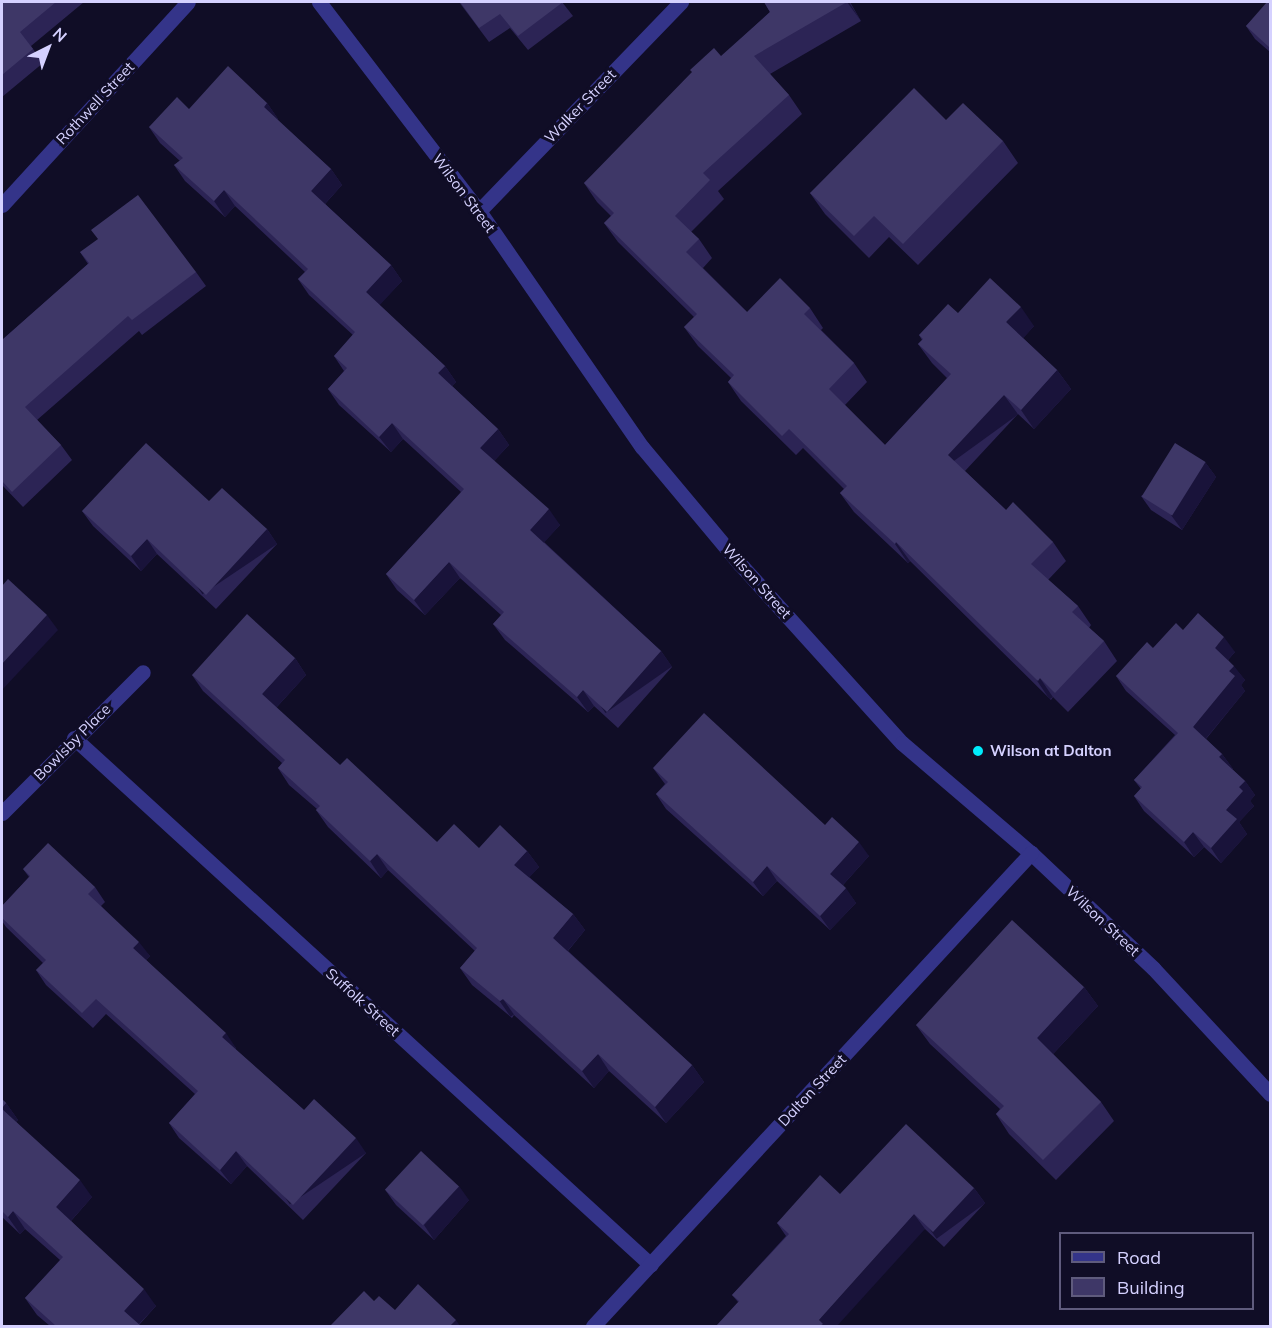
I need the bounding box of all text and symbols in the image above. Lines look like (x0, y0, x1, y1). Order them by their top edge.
north arrow (18, 18, 78, 78)
text: N (49, 23, 71, 46)
street label: Rothwell Street (52, 58, 138, 148)
street label: Walker Street (541, 66, 619, 146)
street label: Wilson Street (429, 150, 499, 236)
street label: Wilson Street (719, 540, 795, 622)
street label: Bowlsby Place (30, 700, 114, 784)
place label: Wilson at Dalton (990, 742, 1111, 760)
marker: Wilson at Dalton (971, 744, 985, 758)
street label: Wilson Street (1062, 882, 1144, 960)
street label: Suffolk Street (322, 964, 404, 1040)
street label: Dalton Street (774, 1050, 850, 1130)
legend (1059, 1232, 1254, 1310)
text: Road (1117, 1246, 1161, 1269)
text: Building (1117, 1276, 1185, 1299)

